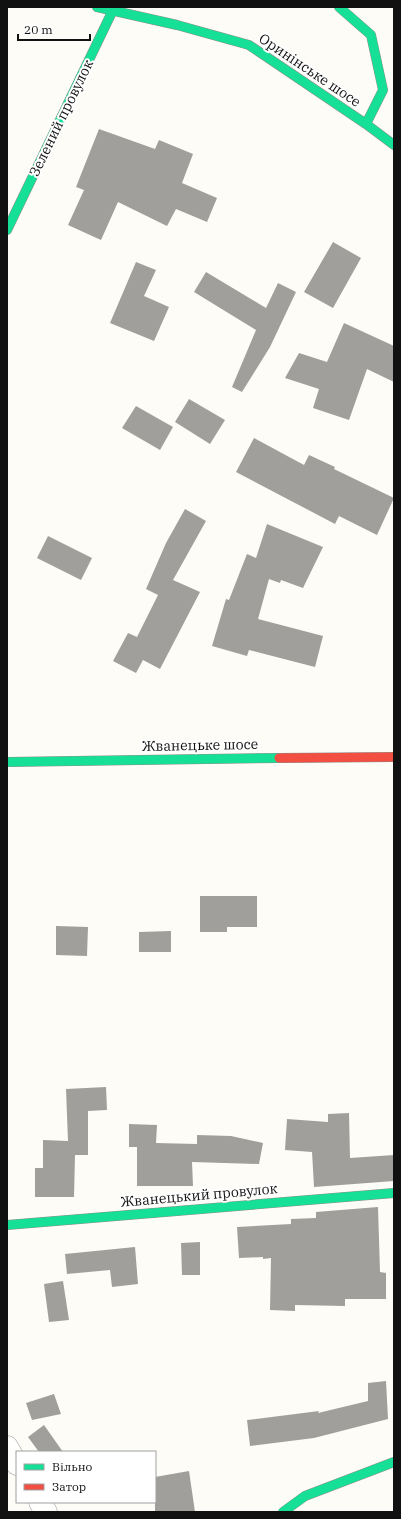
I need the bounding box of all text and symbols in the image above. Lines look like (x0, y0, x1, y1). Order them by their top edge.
scale bar (18, 16, 90, 42)
text: 20 m (24, 22, 53, 37)
street label: Оринінське шосе (256, 29, 364, 111)
street label: Зелений провулок (25, 57, 97, 179)
street label: Жванецьке шосе (142, 735, 258, 755)
street label: Жванецький провулок (120, 1179, 278, 1211)
legend (16, 1451, 156, 1503)
text: Вільно (52, 1459, 93, 1474)
text: Затор (52, 1479, 86, 1494)

